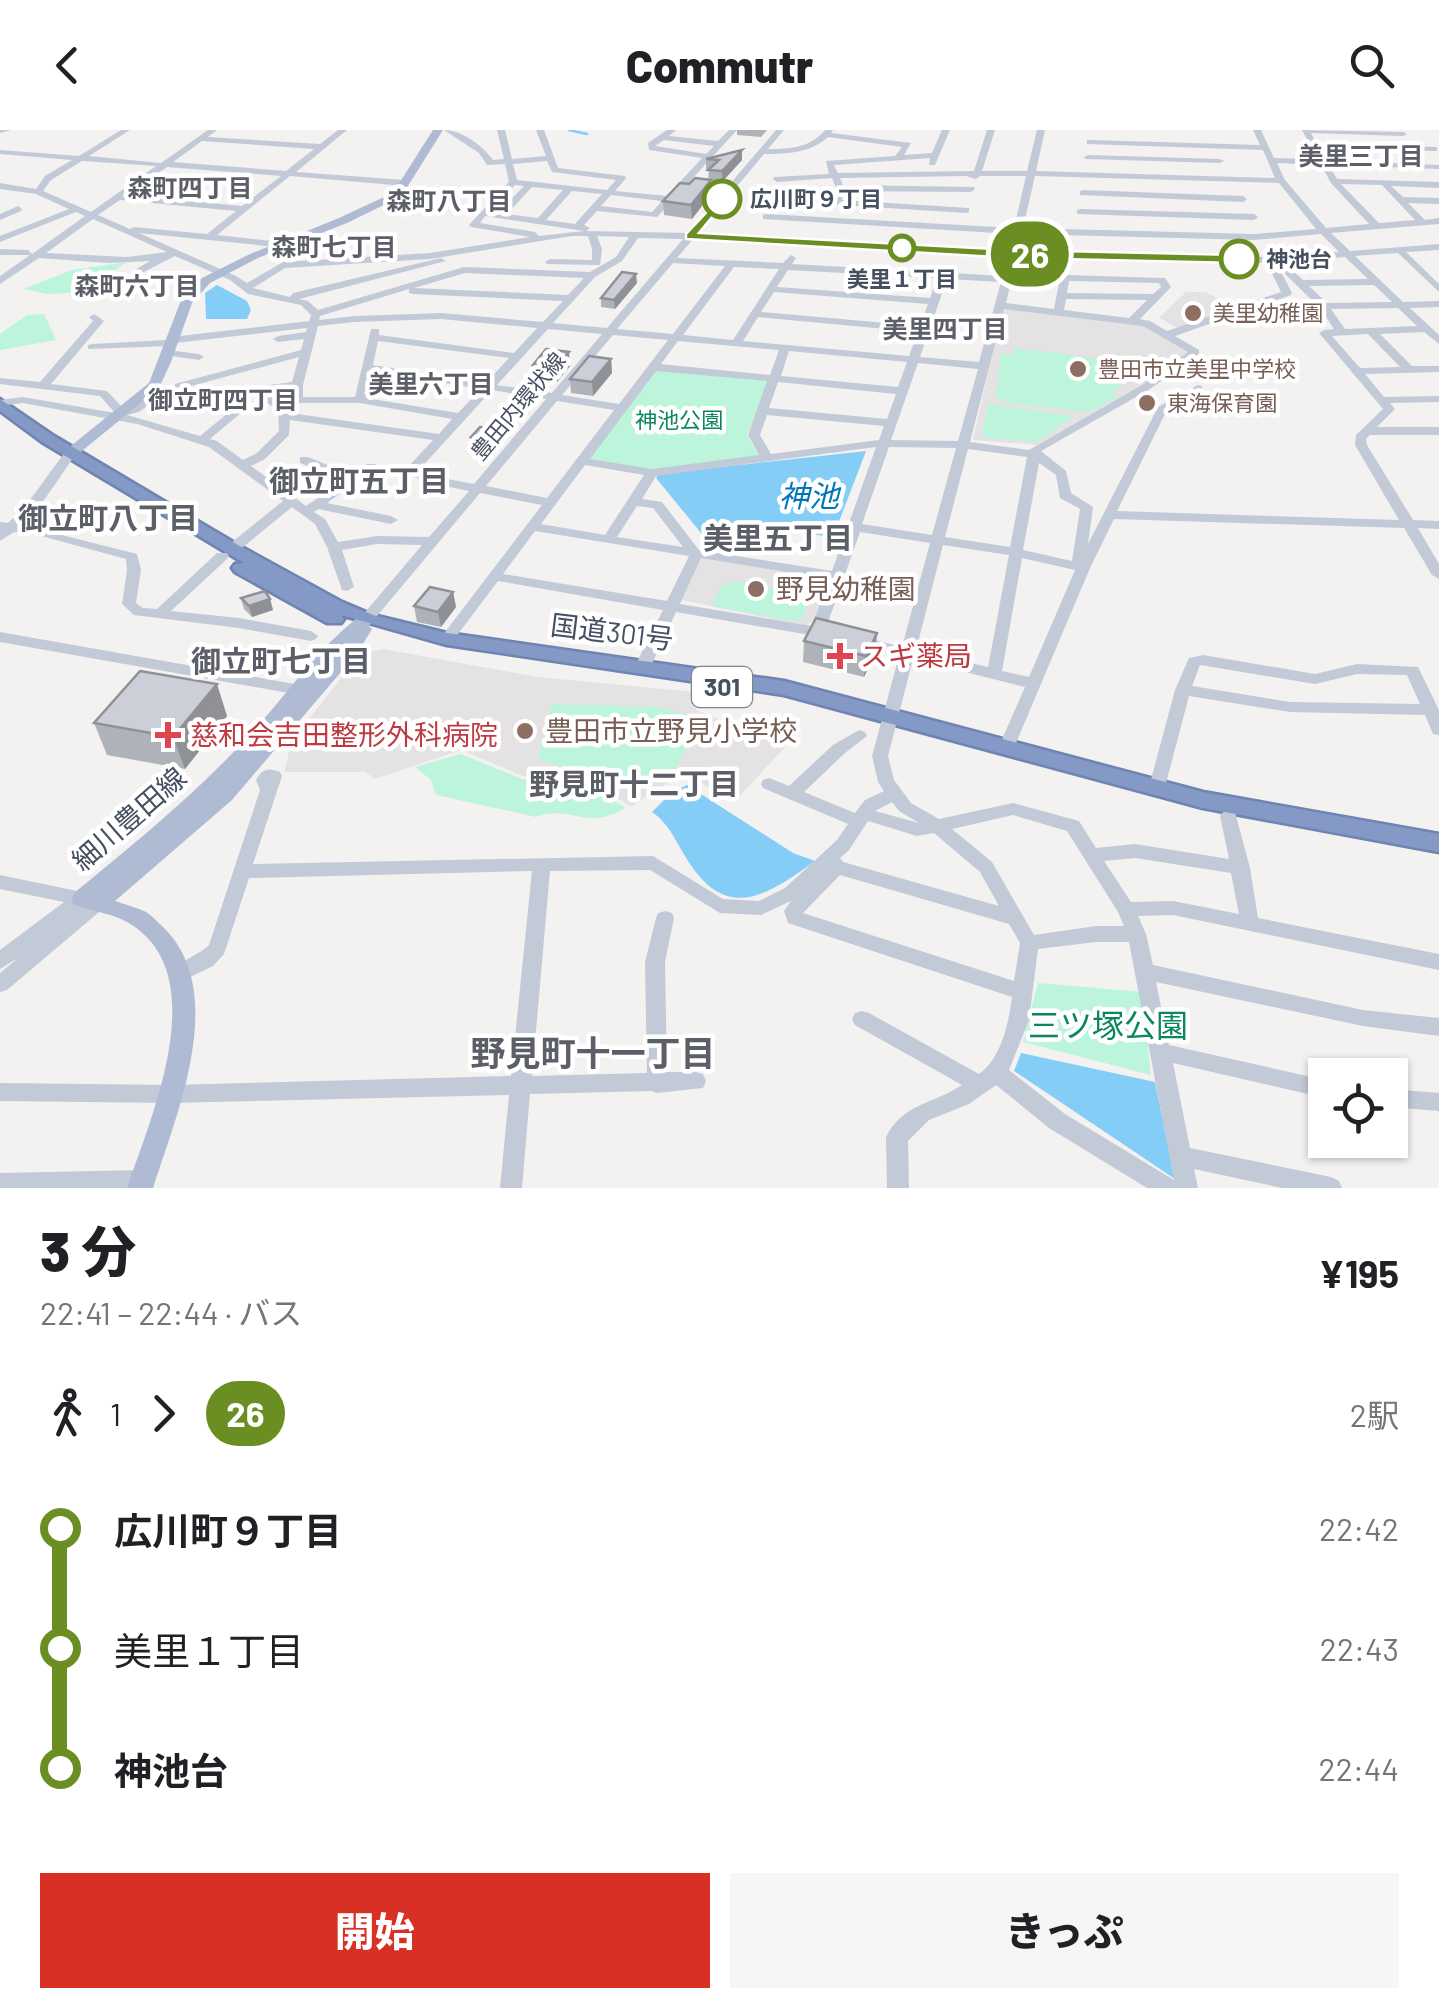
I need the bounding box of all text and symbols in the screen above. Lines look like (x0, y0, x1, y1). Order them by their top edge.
icon: back (40, 38, 95, 93)
text: Commutr (626, 38, 813, 92)
icon: search (1344, 38, 1399, 93)
district label: 美里三丁目 (1298, 140, 1424, 170)
district label: 森町四丁目 (127, 172, 253, 202)
marker: 広川町９丁目 (703, 180, 741, 218)
district label: 森町八丁目 (386, 185, 512, 215)
place label: 広川町９丁目 (750, 185, 882, 211)
line badge: 26 (985, 222, 1075, 286)
district label: 森町七丁目 (271, 231, 397, 261)
text: 26 (1011, 233, 1049, 275)
marker: 美里１丁目 (889, 235, 915, 261)
marker: 神池台 (1220, 240, 1258, 278)
place label: 神池台 (1266, 245, 1332, 271)
place label: 美里１丁目 (847, 265, 957, 291)
district label: 森町六丁目 (74, 270, 200, 300)
place label: 美里幼稚園 (1213, 299, 1323, 325)
marker: 美里幼稚園 (1182, 302, 1204, 324)
district label: 美里四丁目 (882, 313, 1008, 343)
street label: 豊田内環状線 (465, 346, 570, 464)
place label: 豊田市立美里中学校 (1098, 355, 1296, 381)
marker: 豊田市立美里中学校 (1067, 358, 1089, 380)
district label: 美里六丁目 (368, 368, 494, 398)
district label: 御立町四丁目 (148, 384, 298, 414)
place label: 東海保育園 (1167, 389, 1277, 415)
marker: 東海保育園 (1136, 392, 1158, 414)
park label: 神池公園 (635, 406, 723, 432)
district label: 御立町五丁目 (269, 462, 449, 498)
water label: 神池 (779, 477, 842, 513)
district label: 御立町八丁目 (18, 499, 198, 535)
district label: 美里五丁目 (703, 519, 853, 555)
place label: 野見幼稚園 (776, 571, 916, 605)
marker: 野見幼稚園 (745, 578, 767, 600)
street label: 国道301号 (549, 607, 675, 655)
place label: スギ薬局 (860, 638, 972, 672)
district label: 御立町七丁目 (191, 642, 371, 678)
marker: スギ薬局 (829, 645, 851, 667)
road number: 301 (692, 667, 752, 707)
place label: 豊田市立野見小学校 (545, 713, 797, 747)
place label: 慈和会吉田整形外科病院 (190, 717, 498, 751)
marker: 豊田市立野見小学校 (514, 720, 536, 742)
marker: 慈和会吉田整形外科病院 (155, 722, 181, 748)
street label: 細川豊田線 (64, 759, 192, 877)
district label: 野見町十二丁目 (529, 765, 739, 801)
park label: 三ツ塚公園 (1028, 1005, 1188, 1043)
district label: 野見町十一丁目 (470, 1031, 716, 1073)
map controls (1308, 1058, 1408, 1158)
button: locate (1308, 1058, 1408, 1158)
text: 3 分 (40, 1217, 136, 1283)
text: ¥195 (1319, 1250, 1399, 1296)
text: 22:41 – 22:44 · バス (40, 1293, 302, 1331)
icon: walk (40, 1386, 95, 1441)
icon: forward (136, 1386, 191, 1441)
text: 26 (226, 1392, 265, 1434)
text: 1 (110, 1394, 121, 1432)
text: 2駅 (1350, 1395, 1399, 1433)
text: 広川町９丁目 (114, 1507, 342, 1553)
text: 22:42 (1319, 1509, 1399, 1547)
text: 美里１丁目 (114, 1627, 304, 1673)
text: 22:43 (1320, 1629, 1399, 1667)
text: 神池台 (114, 1747, 228, 1793)
text: 22:44 (1319, 1749, 1399, 1787)
button: 開始 (40, 1873, 710, 1988)
button: きっぷ (730, 1873, 1399, 1988)

